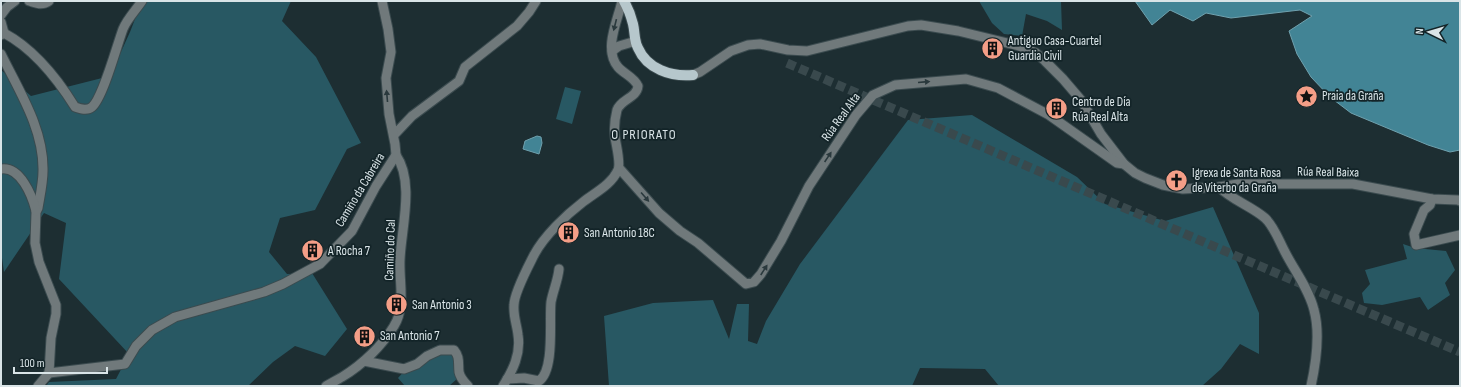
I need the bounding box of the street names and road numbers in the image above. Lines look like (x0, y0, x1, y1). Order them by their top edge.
street label: Rúa Real Alta (818, 90, 864, 144)
street label: Camiño da Cabreira (332, 150, 388, 230)
street label: Rúa Real Baixa (1297, 163, 1359, 181)
street label: Camiño do Cal (381, 219, 399, 281)

